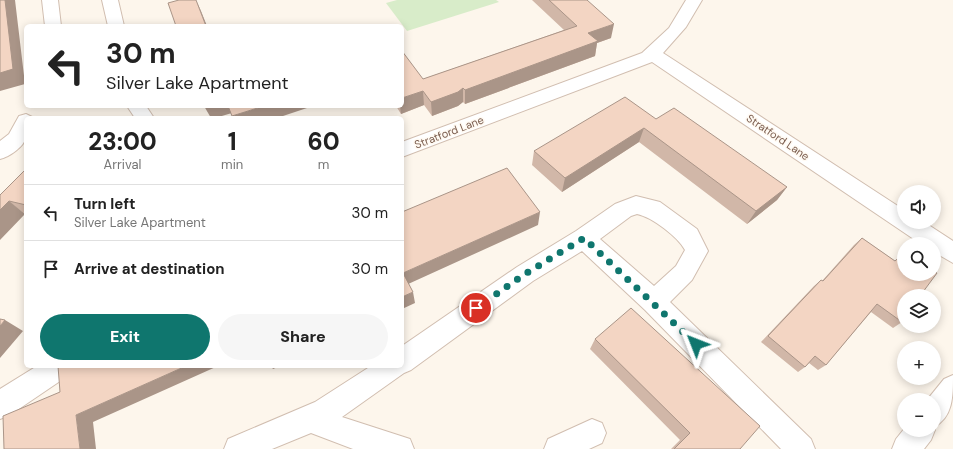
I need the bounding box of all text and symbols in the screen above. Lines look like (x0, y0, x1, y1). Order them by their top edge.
text: 30 m (106, 35, 176, 72)
icon: left (40, 40, 92, 92)
text: Silver Lake Apartment (106, 71, 289, 95)
street label: Stratford Lane (744, 111, 812, 163)
street label: Stratford Lane (412, 112, 486, 152)
text: 23:00 (88, 126, 157, 157)
text: 1 (228, 126, 237, 157)
text: 60 (308, 126, 340, 157)
text: Arrival (104, 156, 141, 173)
text: min (221, 156, 243, 173)
text: m (318, 156, 329, 173)
map controls (897, 185, 941, 437)
button: sound (897, 185, 941, 229)
text: Turn left (74, 194, 135, 214)
icon: left (40, 202, 62, 224)
text: 30 m (352, 203, 388, 223)
text: Silver Lake Apartment (74, 214, 206, 231)
button: search (897, 237, 941, 281)
icon: arrive (40, 258, 62, 280)
text: Arrive at destination (74, 259, 225, 279)
text: 30 m (352, 259, 388, 279)
button: layers (897, 289, 941, 333)
pin (459, 291, 493, 325)
icon: arrive (465, 297, 487, 319)
button: Exit (40, 314, 210, 360)
button: Share (218, 314, 388, 360)
position arrow (675, 323, 717, 365)
button: + (897, 341, 941, 385)
button: − (897, 393, 941, 437)

